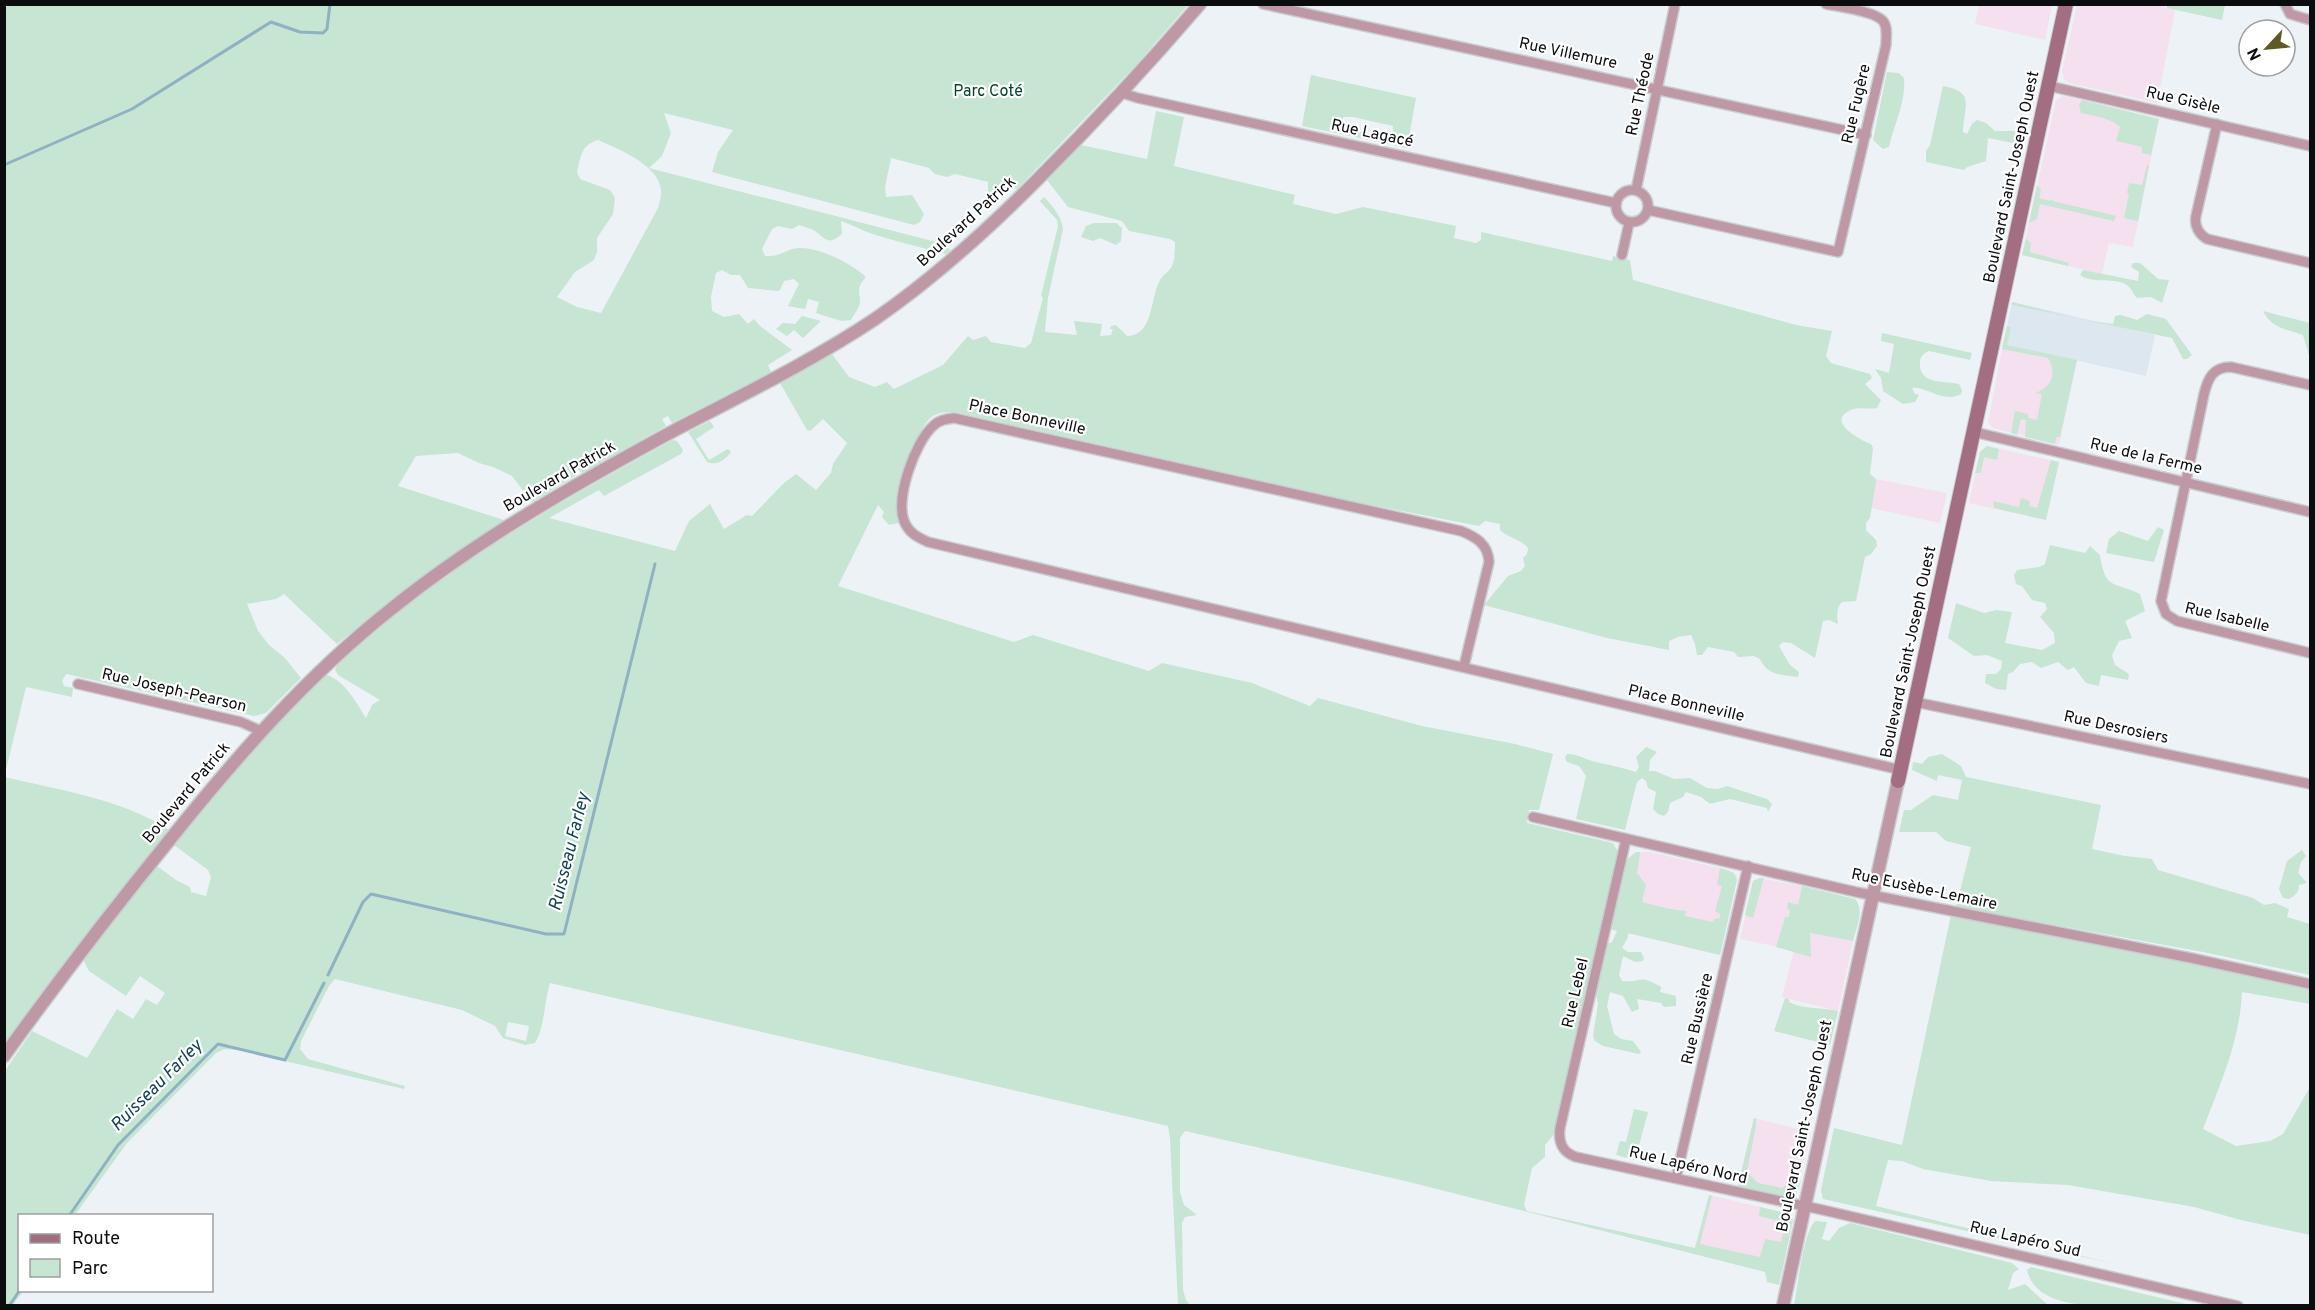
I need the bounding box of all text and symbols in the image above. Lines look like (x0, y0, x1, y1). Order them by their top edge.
north arrow (2237, 18, 2297, 78)
street label: Rue Villemure (1517, 34, 1619, 74)
text: N (2244, 44, 2267, 63)
street label: Rue Théode (1622, 50, 1660, 138)
street label: Rue Fugère (1838, 62, 1876, 146)
street label: Boulevard Saint-Joseph Ouest (1980, 69, 2044, 285)
park label: Parc Coté (953, 82, 1023, 102)
street label: Rue Gisèle (2144, 83, 2222, 119)
street label: Rue Lagacé (1329, 116, 1415, 152)
street label: Boulevard Patrick (913, 172, 1021, 272)
street label: Place Bonneville (967, 396, 1087, 440)
street label: Rue de la Ferme (2088, 434, 2204, 480)
street label: Boulevard Patrick (500, 437, 620, 517)
street label: Boulevard Saint-Joseph Ouest (1877, 544, 1941, 760)
street label: Rue Isabelle (2183, 599, 2271, 637)
street label: Rue Joseph-Pearson (100, 665, 248, 717)
street label: Place Bonneville (1626, 681, 1746, 727)
street label: Rue Desrosiers (2062, 707, 2170, 749)
street label: Boulevard Patrick (139, 738, 235, 848)
water label: Ruisseau Farley (544, 789, 596, 913)
street label: Rue Eusèbe-Lemaire (1849, 865, 1999, 915)
street label: Rue Lebel (1558, 956, 1594, 1030)
street label: Rue Bussière (1678, 971, 1718, 1067)
street label: Boulevard Saint-Joseph Ouest (1773, 1018, 1837, 1234)
water label: Ruisseau Farley (106, 1034, 209, 1137)
street label: Rue Lapéro Nord (1627, 1143, 1749, 1189)
legend (18, 1214, 213, 1292)
street label: Rue Lapéro Sud (1968, 1218, 2082, 1262)
text: Route (72, 1228, 120, 1251)
text: Parc (72, 1258, 108, 1281)

